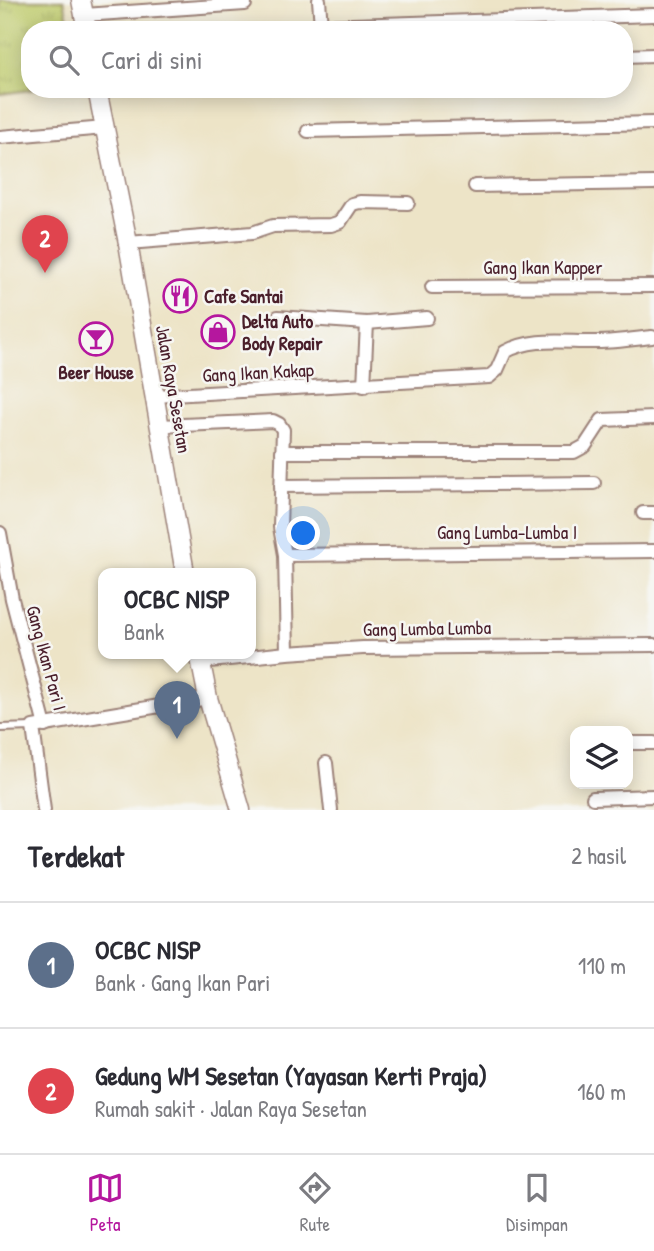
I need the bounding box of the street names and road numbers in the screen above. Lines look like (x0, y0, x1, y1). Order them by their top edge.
street label: Gang Ikan Kapper (483, 254, 603, 280)
street label: Jalan Raya Sesetan (150, 323, 198, 455)
street label: Gang Ikan Kakap (202, 356, 314, 388)
street label: Gang Lumba-Lumba I (437, 519, 577, 545)
street label: Gang Ikan Pari I (21, 603, 73, 713)
street label: Gang Lumba Lumba (363, 614, 492, 642)

